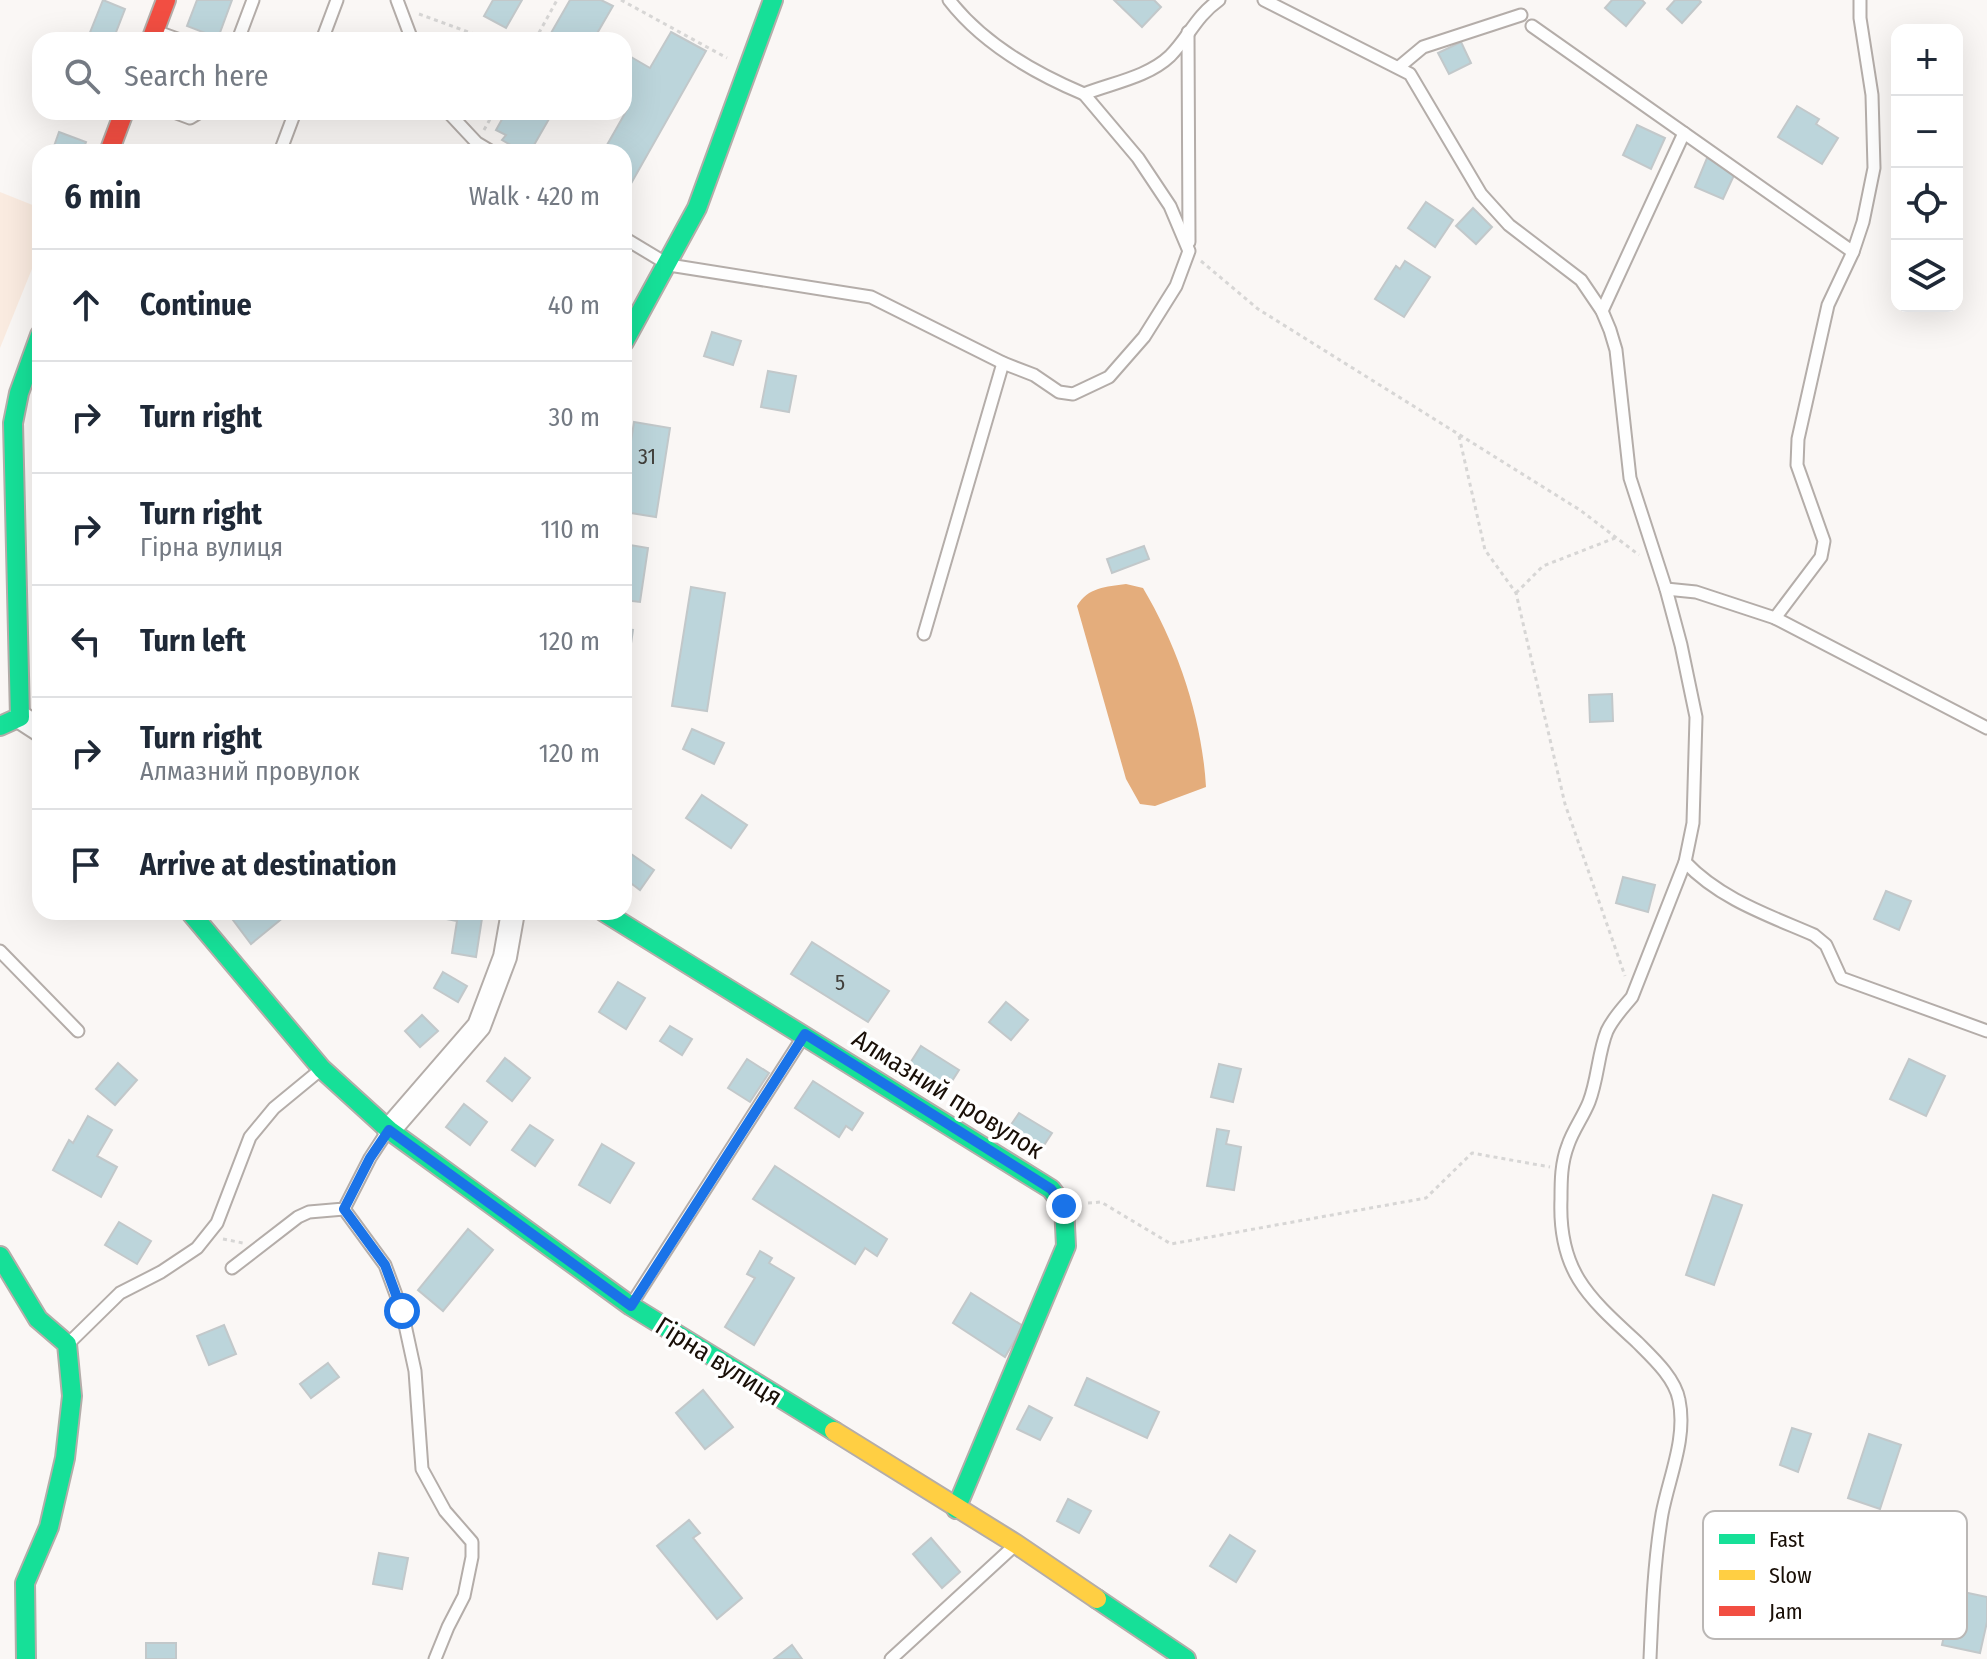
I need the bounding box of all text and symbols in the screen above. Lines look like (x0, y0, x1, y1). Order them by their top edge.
map controls (1891, 24, 1963, 312)
button: + (1891, 24, 1963, 96)
search box (32, 32, 632, 120)
icon: search (60, 54, 104, 98)
text: Search here (124, 58, 269, 94)
button: − (1891, 96, 1963, 168)
button: locate (1891, 168, 1963, 240)
text: 6 min (64, 176, 141, 217)
text: Walk · 420 m (469, 181, 600, 212)
button: layers (1891, 240, 1963, 312)
icon: ahead (64, 283, 108, 327)
text: Continue (140, 287, 252, 323)
text: 40 m (548, 290, 600, 321)
icon: right (64, 395, 108, 439)
text: Turn right (140, 399, 262, 435)
text: 30 m (549, 402, 600, 433)
house number: 31 (638, 443, 656, 470)
text: Turn right (140, 496, 262, 532)
icon: right (64, 507, 108, 551)
text: 110 m (540, 514, 600, 545)
text: Гірна вулиця (140, 532, 283, 563)
icon: left (64, 619, 108, 663)
text: Turn left (140, 623, 246, 659)
text: 120 m (539, 626, 600, 657)
text: Turn right (140, 720, 262, 756)
icon: right (64, 731, 108, 775)
text: 120 m (539, 738, 600, 769)
text: Алмазний провулок (140, 756, 360, 787)
icon: arrive (64, 843, 108, 887)
text: Arrive at destination (140, 847, 397, 883)
house number: 5 (835, 969, 845, 996)
street label: Алмазний провулок (846, 1023, 1049, 1166)
route end (1046, 1188, 1082, 1224)
route start (384, 1293, 420, 1329)
street label: Гірна вулиця (650, 1310, 788, 1412)
legend (1703, 1511, 1967, 1639)
text: Fast (1769, 1526, 1805, 1553)
text: Slow (1769, 1562, 1812, 1589)
text: Jam (1769, 1598, 1803, 1625)

